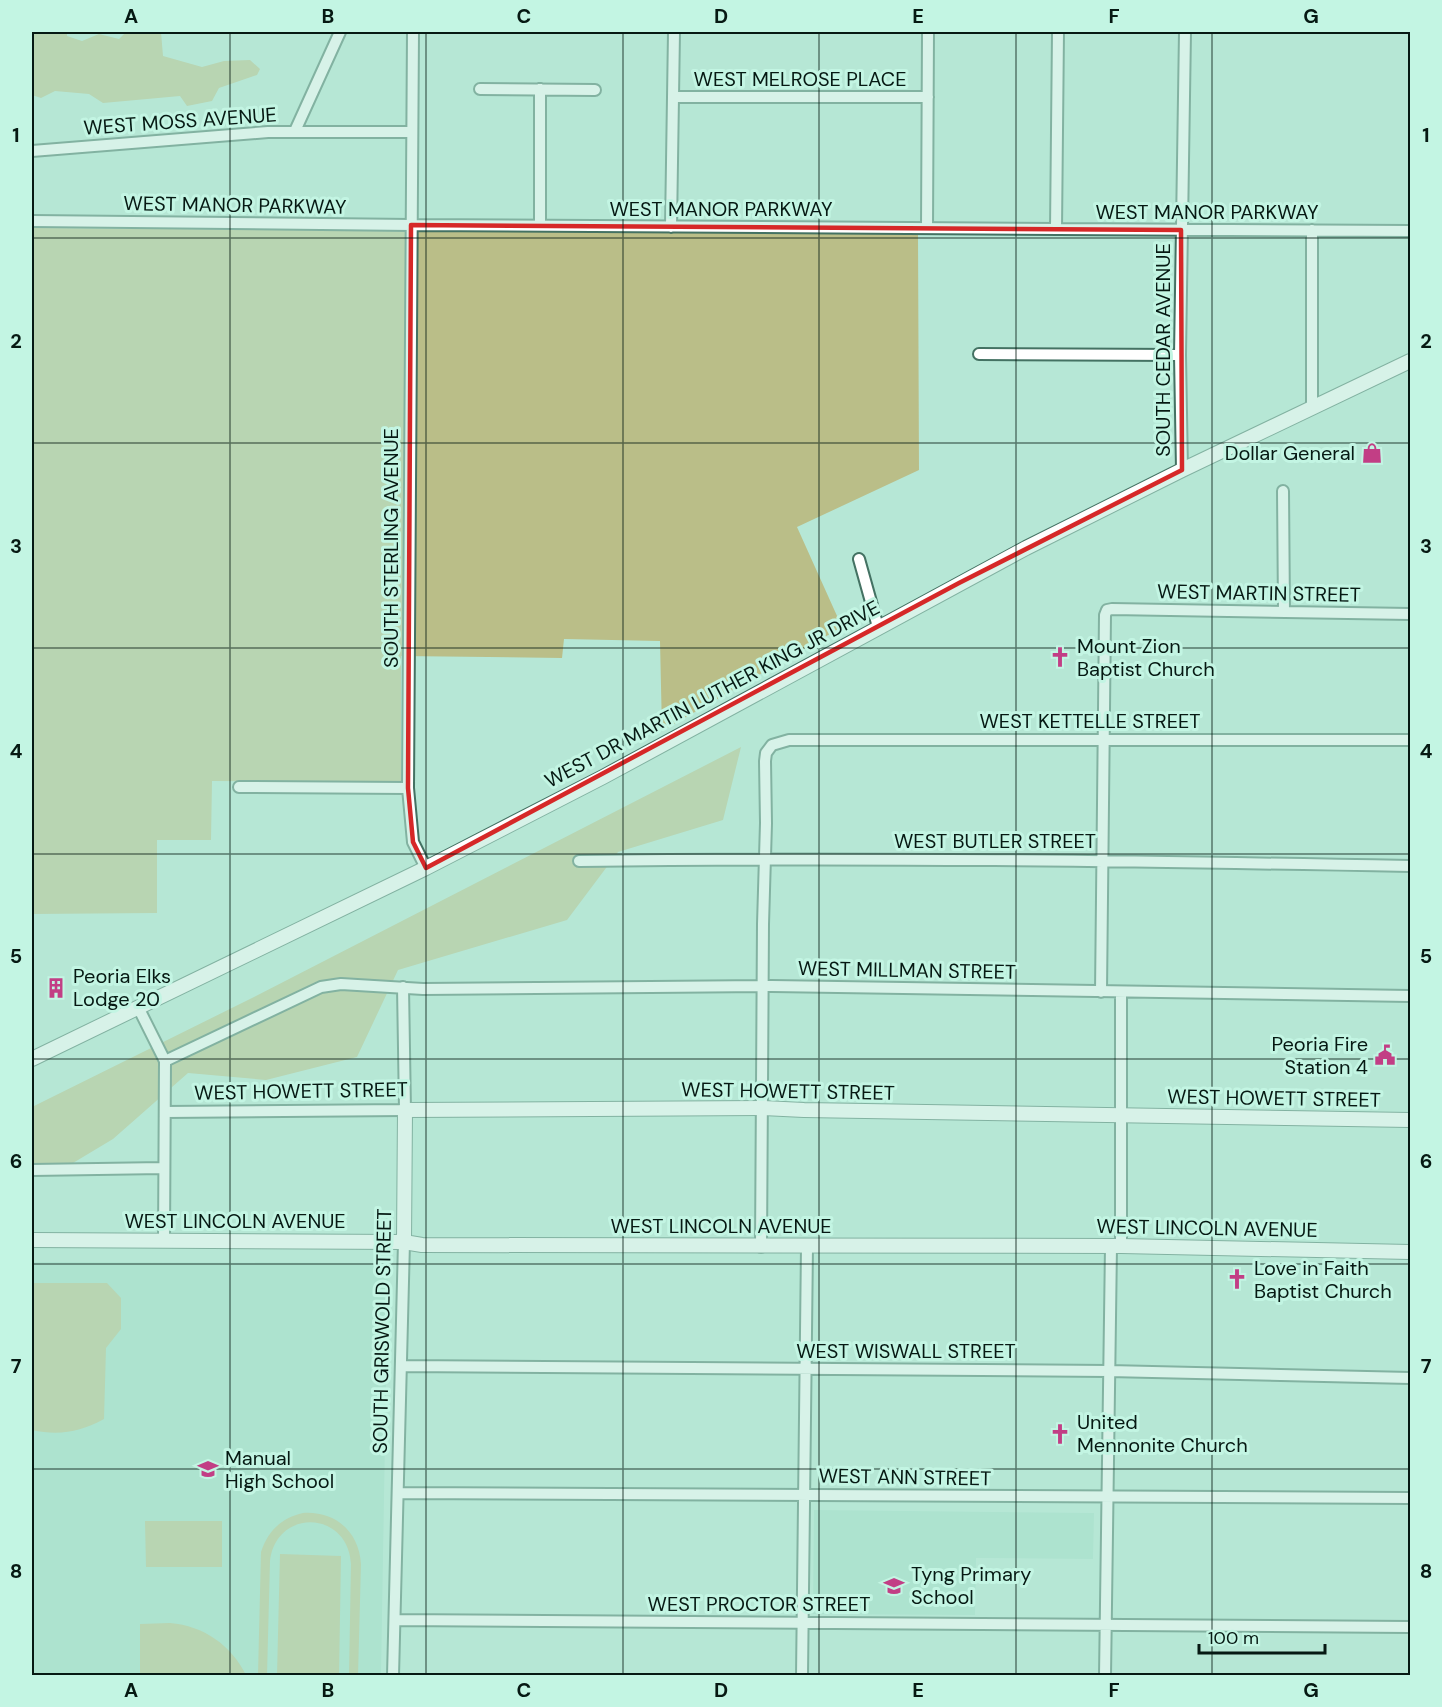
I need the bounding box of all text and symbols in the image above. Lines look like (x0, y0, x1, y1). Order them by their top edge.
text: A (124, 3, 138, 29)
text: B (322, 3, 334, 29)
text: C (517, 3, 531, 29)
text: D (714, 3, 728, 29)
text: E (912, 3, 924, 29)
text: F (1108, 3, 1120, 29)
text: G (1303, 3, 1319, 29)
street label: WEST MELROSE PLACE (694, 66, 906, 92)
street label: WEST MOSS AVENUE (83, 101, 277, 141)
text: 1 (12, 122, 20, 148)
text: 1 (1422, 122, 1430, 148)
street label: WEST MANOR PARKWAY (123, 190, 347, 220)
street label: WEST MANOR PARKWAY (609, 196, 833, 222)
street label: WEST MANOR PARKWAY (1095, 199, 1319, 225)
street label: SOUTH CEDAR AVENUE (1150, 243, 1176, 457)
text: 2 (10, 328, 22, 354)
text: 2 (1420, 328, 1432, 354)
street label: SOUTH STERLING AVENUE (378, 428, 404, 668)
place label: Dollar General (1225, 440, 1355, 466)
shop icon: Dollar General (1360, 441, 1384, 465)
text: 3 (10, 533, 22, 559)
text: 3 (1420, 533, 1432, 559)
street label: WEST MARTIN STREET (1157, 578, 1361, 608)
street label: WEST DR MARTIN LUTHER KING JR DRIVE (540, 594, 884, 794)
place label: Mount Zion Baptist Church (1077, 633, 1215, 682)
church icon: Mount Zion Baptist Church (1048, 645, 1072, 669)
street label: WEST KETTELLE STREET (979, 708, 1201, 734)
text: 4 (10, 738, 23, 764)
text: 4 (1420, 738, 1433, 764)
street label: WEST BUTLER STREET (894, 828, 1096, 854)
text: 5 (10, 943, 22, 969)
text: 5 (1420, 943, 1432, 969)
street label: WEST MILLMAN STREET (798, 955, 1016, 985)
place label: Peoria Elks Lodge 20 (73, 963, 171, 1012)
building icon: Peoria Elks Lodge 20 (44, 976, 68, 1000)
place label: Peoria Fire Station 4 (1271, 1031, 1368, 1080)
public building icon: Peoria Fire Station 4 (1373, 1043, 1397, 1067)
street label: WEST HOWETT STREET (194, 1076, 408, 1106)
street label: WEST HOWETT STREET (681, 1076, 895, 1106)
street label: WEST HOWETT STREET (1167, 1083, 1381, 1113)
text: 6 (10, 1148, 22, 1174)
text: 6 (1420, 1148, 1432, 1174)
street label: WEST LINCOLN AVENUE (124, 1208, 346, 1234)
street label: SOUTH GRISWOLD STREET (367, 1208, 397, 1454)
street label: WEST LINCOLN AVENUE (610, 1213, 832, 1239)
street label: WEST LINCOLN AVENUE (1096, 1213, 1318, 1243)
place label: Love in Faith Baptist Church (1254, 1255, 1392, 1304)
church icon: Love in Faith Baptist Church (1225, 1267, 1249, 1291)
street label: WEST WISWALL STREET (796, 1338, 1016, 1364)
text: 7 (11, 1353, 22, 1379)
text: 7 (1421, 1353, 1432, 1379)
place label: United Mennonite Church (1077, 1409, 1248, 1458)
church icon: United Mennonite Church (1048, 1422, 1072, 1446)
place label: Manual High School (225, 1445, 334, 1494)
school or university icon: Manual High School (196, 1457, 220, 1481)
street label: WEST ANN STREET (818, 1462, 992, 1492)
text: 8 (10, 1558, 22, 1584)
text: 8 (1420, 1558, 1432, 1584)
place label: Tyng Primary School (911, 1561, 1031, 1610)
school or university icon: Tyng Primary School (882, 1574, 906, 1598)
street label: WEST PROCTOR STREET (648, 1591, 870, 1617)
scale bar (1199, 1617, 1325, 1655)
text: 100 m (1208, 1626, 1259, 1650)
text: A (124, 1677, 138, 1703)
text: B (322, 1677, 334, 1703)
text: C (517, 1677, 531, 1703)
text: D (714, 1677, 728, 1703)
text: E (912, 1677, 924, 1703)
text: F (1108, 1677, 1120, 1703)
text: G (1303, 1677, 1319, 1703)

